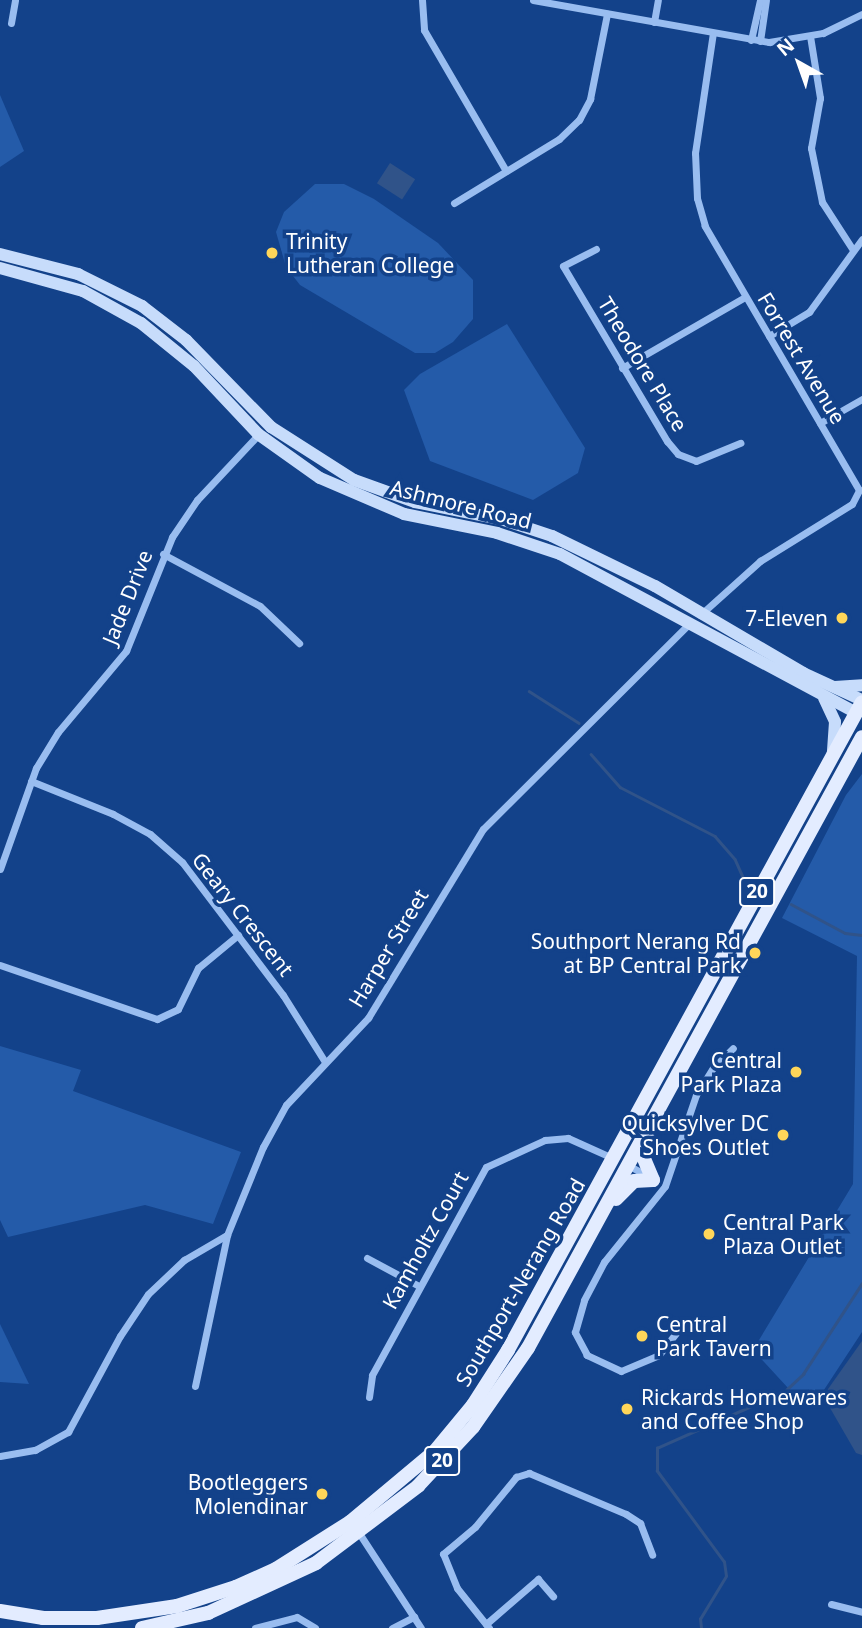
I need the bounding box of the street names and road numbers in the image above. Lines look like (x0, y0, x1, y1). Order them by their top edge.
street label: Forrest Avenue (753, 288, 851, 428)
street label: Theodore Place (593, 292, 693, 436)
street label: Ashmore Road (388, 474, 534, 534)
street label: Jade Drive (97, 546, 157, 648)
street label: Geary Crescent (187, 847, 299, 981)
road number: 20 (738, 876, 776, 908)
street label: Harper Street (343, 884, 433, 1012)
street label: Kamholtz Court (377, 1167, 473, 1313)
street label: Southport-Nerang Road (450, 1173, 590, 1391)
road number: 20 (423, 1446, 461, 1476)

